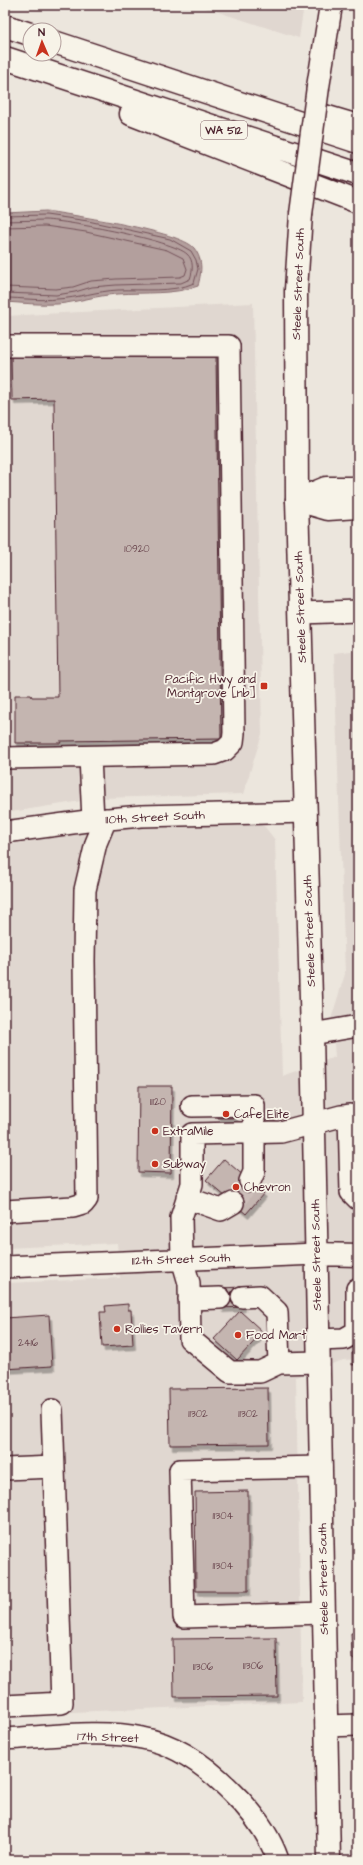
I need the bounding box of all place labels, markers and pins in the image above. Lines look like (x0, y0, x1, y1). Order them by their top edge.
place label: Pacific Hwy and Montgrove [nb] (165, 671, 256, 703)
marker: Pacific Hwy and Montgrove [nb] (259, 681, 269, 691)
place label: Cafe Elite (234, 1106, 290, 1123)
marker: Cafe Elite (221, 1109, 231, 1119)
place label: ExtraMile (163, 1123, 214, 1140)
marker: ExtraMile (150, 1126, 160, 1136)
place label: Subway (163, 1156, 206, 1174)
marker: Subway (150, 1159, 160, 1169)
place label: Chevron (244, 1179, 291, 1196)
marker: Chevron (231, 1182, 241, 1192)
place label: Rollies Tavern (125, 1321, 202, 1338)
marker: Rollies Tavern (112, 1324, 122, 1334)
place label: Food Mart (246, 1327, 306, 1344)
marker: Food Mart (233, 1330, 243, 1340)

